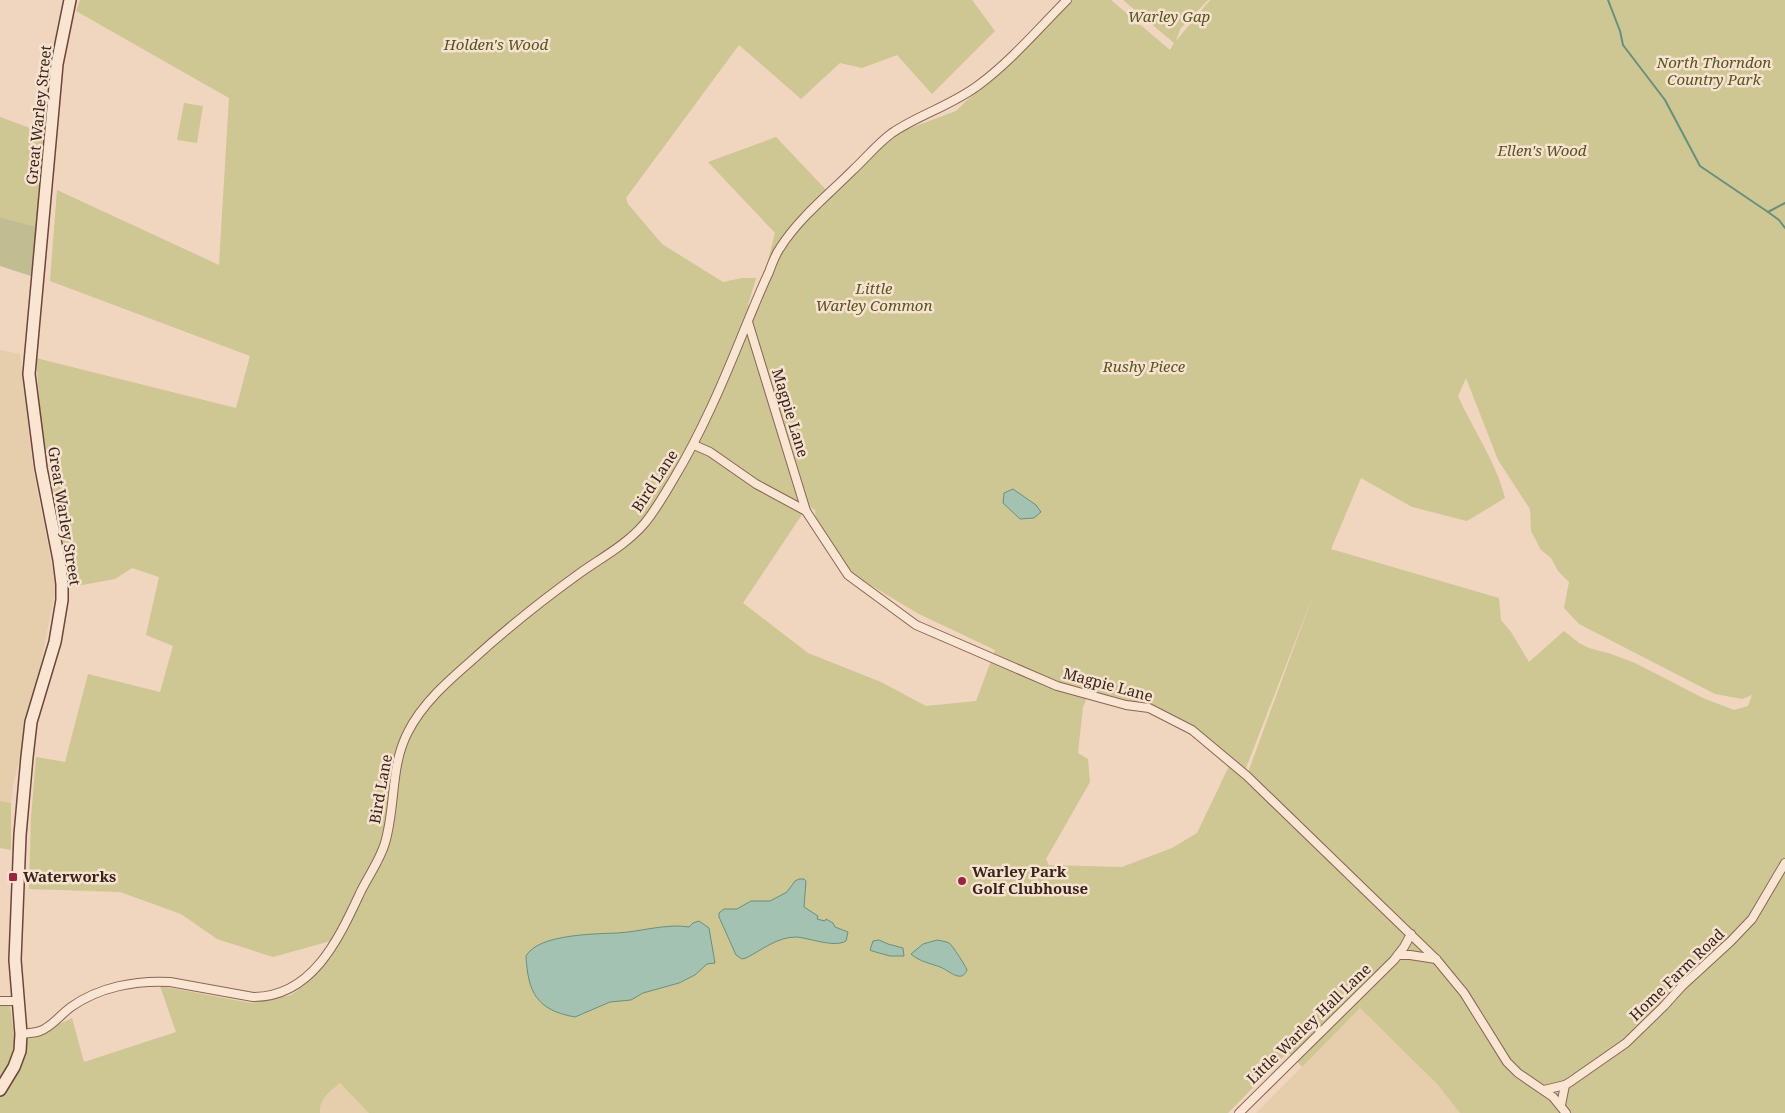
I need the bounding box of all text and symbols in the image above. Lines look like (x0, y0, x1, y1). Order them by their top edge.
park label: Warley Gap (1128, 6, 1211, 26)
park label: Holden's Wood (443, 34, 548, 54)
street label: Great Warley Street (21, 44, 55, 186)
park label: North Thorndon Country Park (1656, 52, 1771, 89)
park label: Ellen's Wood (1496, 140, 1587, 160)
park label: Little Warley Common (816, 278, 932, 315)
park label: Rushy Piece (1102, 356, 1186, 376)
street label: Magpie Lane (768, 366, 814, 460)
street label: Great Warley Street (44, 445, 86, 587)
street label: Bird Lane (627, 446, 682, 515)
street label: Magpie Lane (1061, 662, 1155, 706)
street label: Bird Lane (364, 752, 396, 825)
place label: Warley Park Golf Clubhouse (972, 861, 1088, 898)
place label: Waterworks (23, 866, 116, 886)
marker: Waterworks (7, 871, 19, 883)
marker: Warley Park Golf Clubhouse (956, 875, 968, 887)
street label: Home Farm Road (1625, 924, 1728, 1025)
street label: Little Warley Hall Lane (1242, 959, 1375, 1088)

